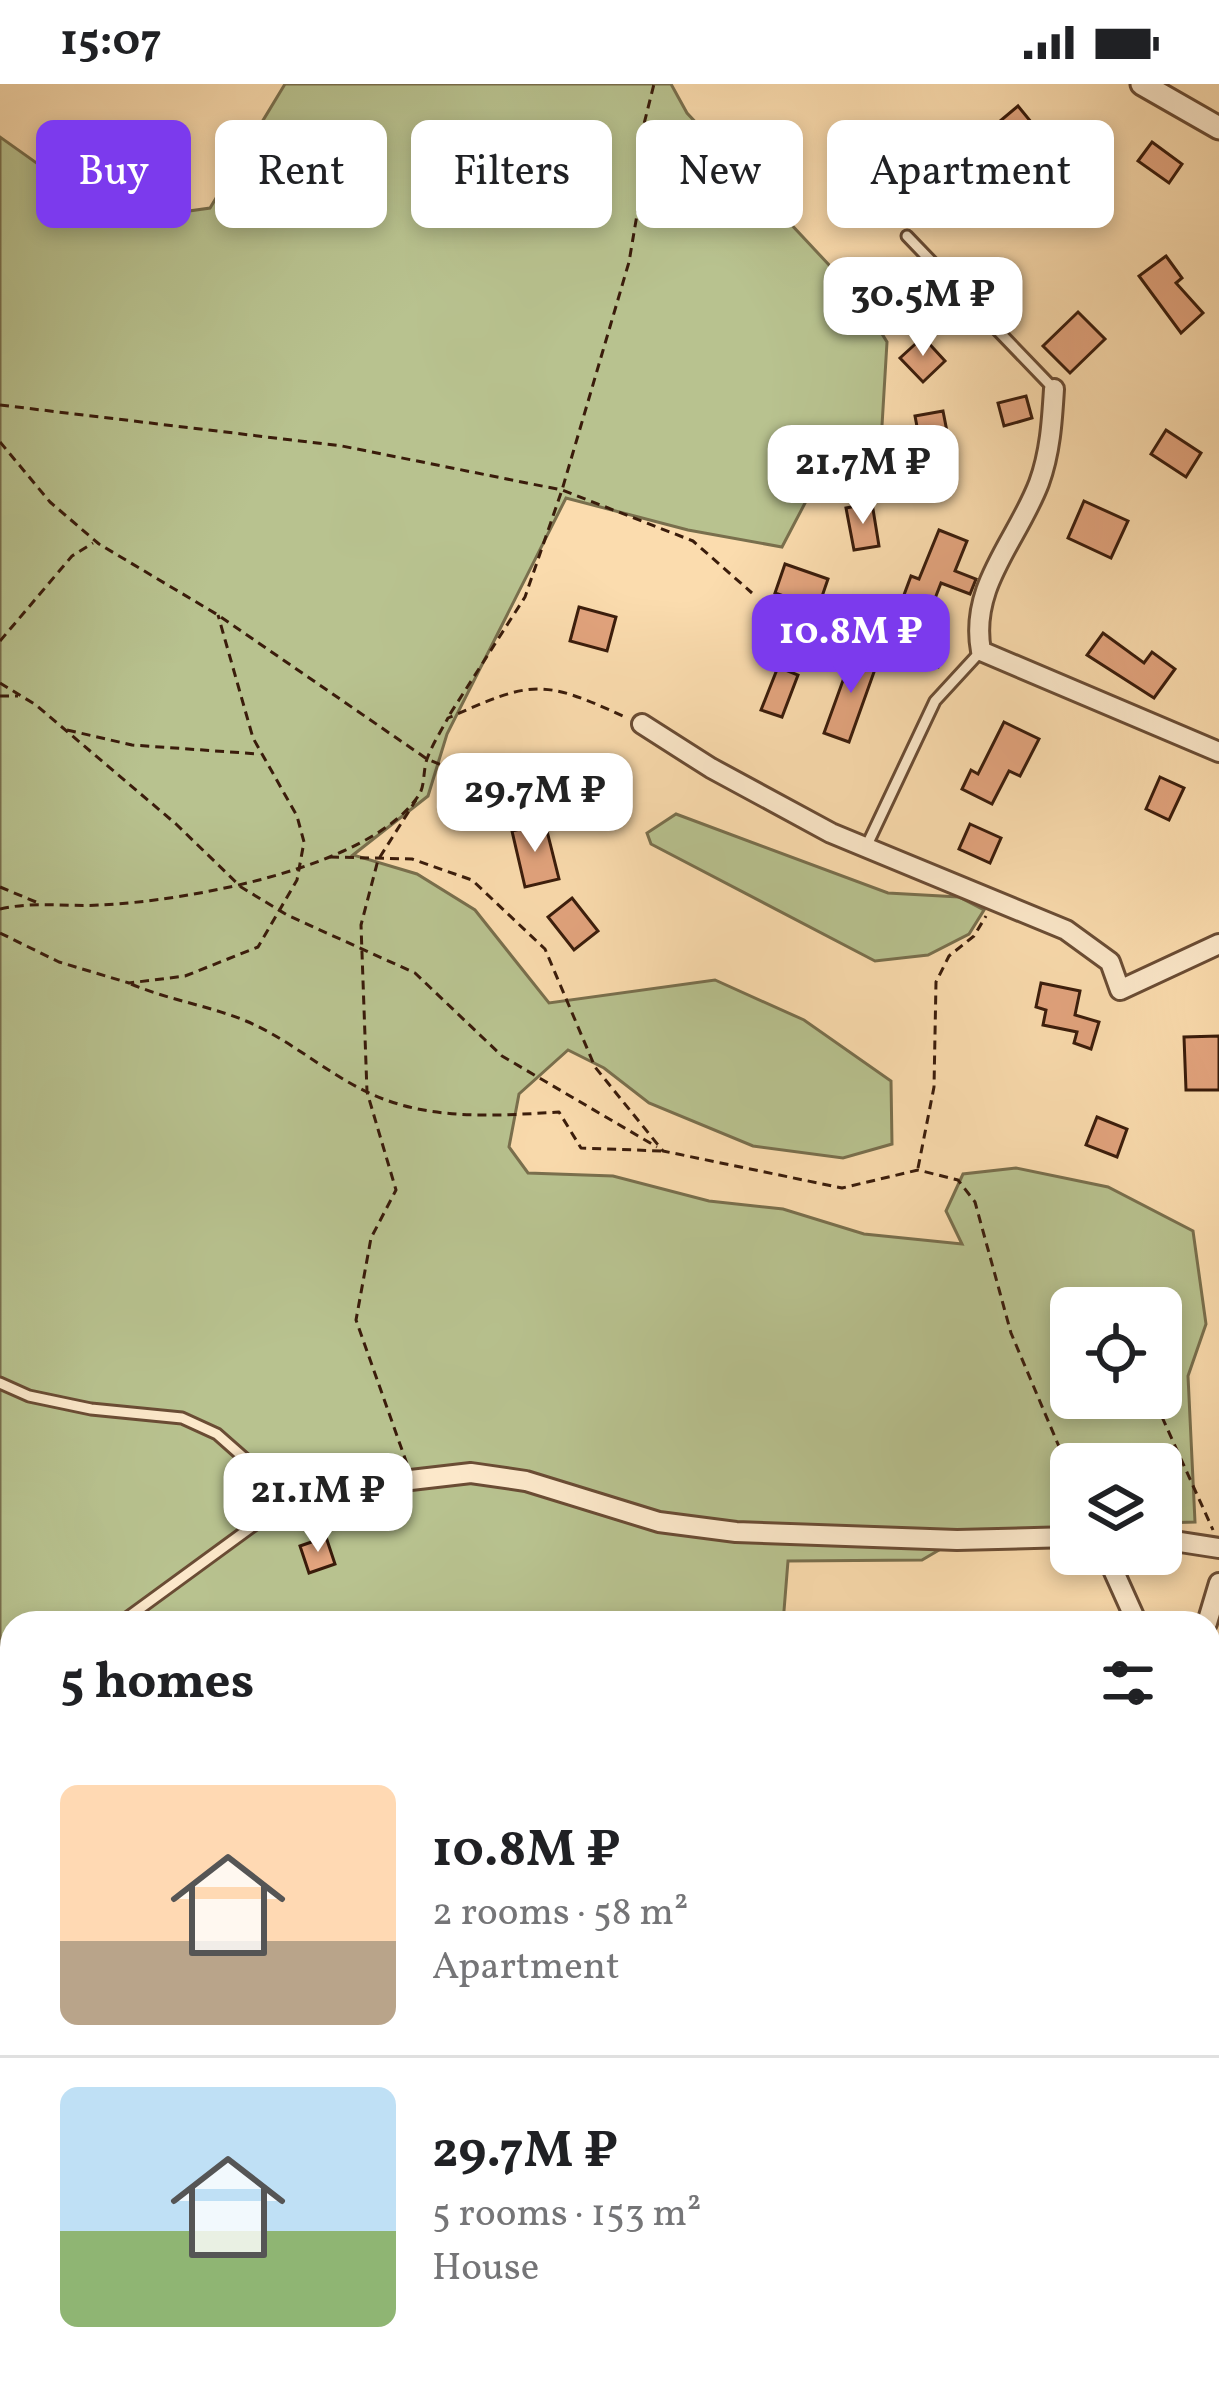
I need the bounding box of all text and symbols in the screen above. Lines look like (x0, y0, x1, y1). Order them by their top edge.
text: 15:07 (60, 11, 162, 74)
chip: Buy (36, 120, 191, 228)
chip: Rent (215, 120, 387, 228)
chip: Filters (411, 120, 612, 228)
chip: New (636, 120, 803, 228)
chip: Apartment (827, 120, 1114, 228)
pin: 30.5M ₽ (812, 257, 1034, 359)
text: 30.5M ₽ (850, 269, 996, 323)
pin: 21.7M ₽ (752, 425, 974, 527)
text: 21.7M ₽ (795, 437, 931, 491)
pin: 10.8M ₽ (740, 594, 962, 696)
text: 10.8M ₽ (779, 606, 923, 660)
pin: 29.7M ₽ (424, 753, 646, 855)
text: 29.7M ₽ (464, 765, 606, 819)
map controls (1050, 1287, 1182, 1575)
button: locate (1050, 1287, 1182, 1419)
button: layers (1050, 1443, 1182, 1575)
pin: 21.1M ₽ (207, 1453, 429, 1555)
text: 21.1M ₽ (251, 1465, 385, 1519)
text: 5 homes (60, 1648, 254, 1719)
icon: filters (1095, 1650, 1161, 1716)
text: 10.8M ₽ (432, 1816, 621, 1887)
icon: home (156, 1833, 300, 1977)
text: 2 rooms · 58 m² (432, 1887, 688, 1941)
text: Apartment (432, 1941, 620, 1995)
text: 29.7M ₽ (432, 2117, 618, 2188)
icon: home (156, 2135, 300, 2279)
text: 5 rooms · 153 m² (432, 2188, 702, 2242)
text: House (432, 2242, 539, 2296)

